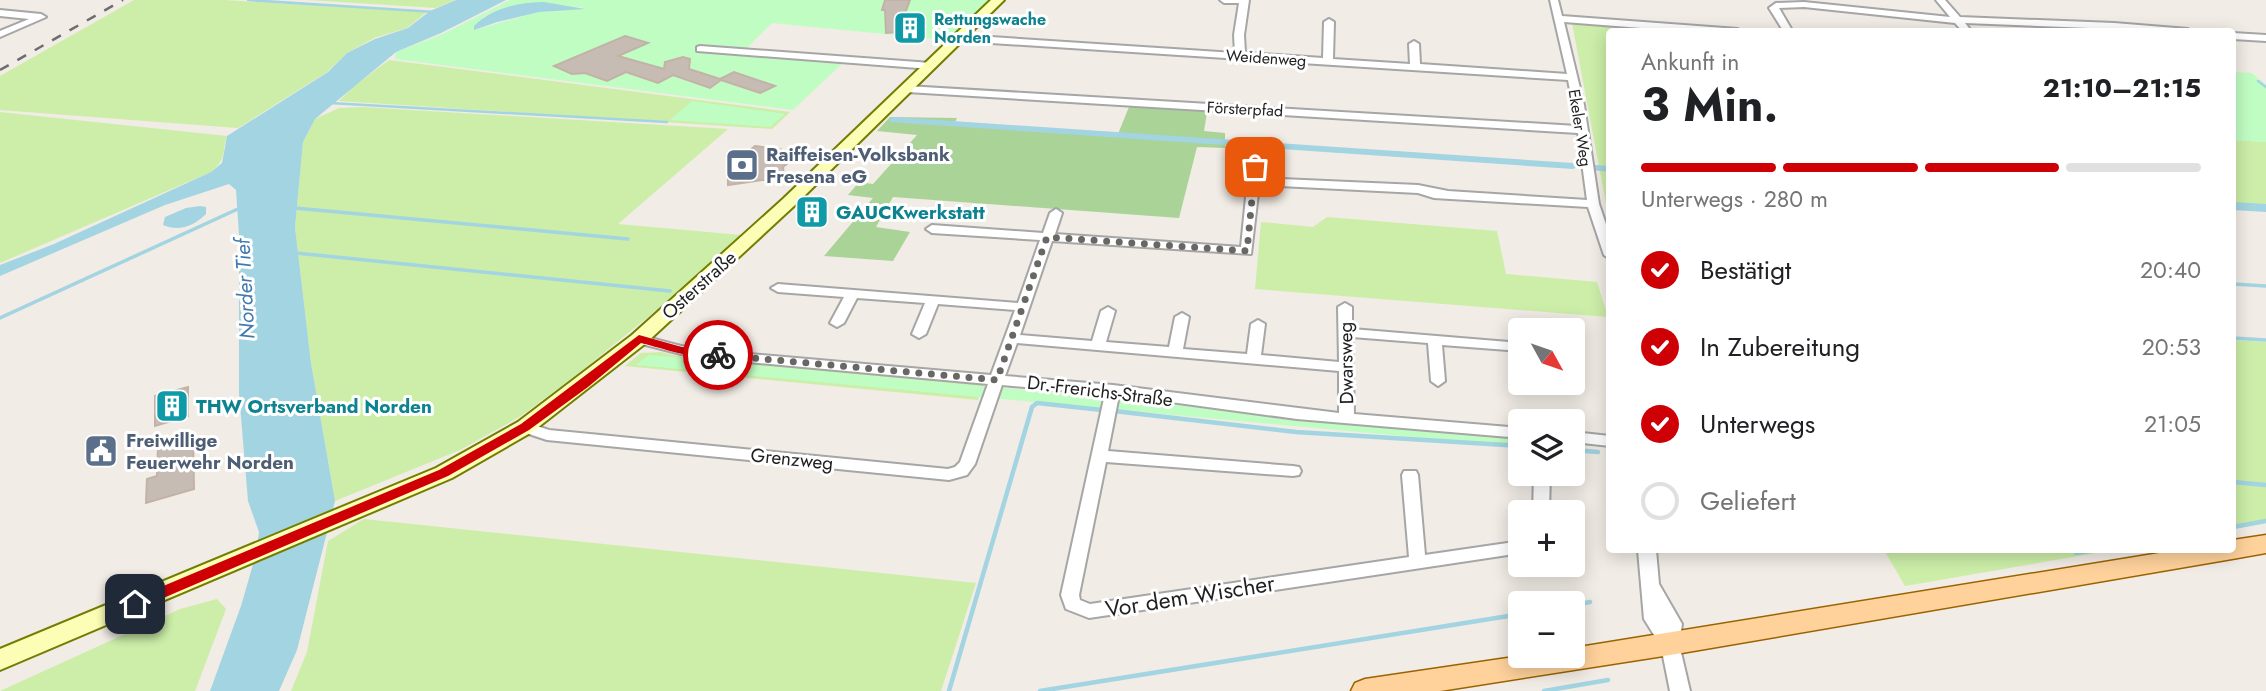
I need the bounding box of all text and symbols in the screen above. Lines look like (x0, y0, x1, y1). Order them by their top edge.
place label: Rettungswache Norden (934, 8, 1046, 49)
building icon: Rettungswache Norden (891, 9, 929, 47)
street label: Weidenweg (1225, 44, 1307, 72)
text: Ankunft in (1641, 45, 1739, 79)
text: 21:10–21:15 (2043, 69, 2201, 107)
text: 3 Min. (1641, 72, 1778, 138)
street label: Ekeler Weg (1563, 88, 1597, 168)
street label: Försterpfad (1206, 96, 1284, 122)
pin (1225, 137, 1285, 197)
place label: Raiffeisen-Volksbank Fresena eG (766, 141, 950, 190)
bank icon: Raiffeisen-Volksbank Fresena eG (723, 146, 761, 184)
icon: bag (1236, 148, 1274, 186)
text: Unterwegs · 280 m (1641, 182, 1828, 216)
building icon: GAUCKwerkstatt (793, 193, 831, 231)
place label: GAUCKwerkstatt (836, 199, 985, 226)
water label: Norder Tief (227, 235, 263, 340)
street label: Osterstraße (656, 244, 742, 326)
icon: check (1641, 251, 1679, 289)
text: Bestätigt (1700, 251, 1791, 289)
text: 20:40 (2140, 253, 2201, 287)
north arrow (1508, 318, 1586, 396)
map controls (1508, 318, 1585, 668)
courier (683, 320, 753, 390)
street label: Dwarsweg (1332, 321, 1360, 405)
icon: check (1641, 328, 1679, 366)
text: In Zubereitung (1700, 328, 1860, 366)
text: 20:53 (2142, 330, 2201, 364)
icon: bike (699, 336, 737, 374)
street label: Dr.-Frerichs-Straße (1026, 369, 1175, 413)
building icon: THW Ortsverband Norden (153, 387, 191, 425)
place label: THW Ortsverband Norden (196, 393, 432, 420)
icon: check (1641, 405, 1679, 443)
text: Unterwegs (1700, 405, 1815, 443)
text: 21:05 (2144, 407, 2201, 441)
button: layers (1508, 409, 1585, 486)
place label: Freiwillige Feuerwehr Norden (126, 427, 294, 476)
public building icon: Freiwillige Feuerwehr Norden (82, 432, 120, 470)
street label: Grenzweg (749, 441, 835, 477)
text: Geliefert (1700, 482, 1796, 520)
button: + (1508, 500, 1585, 577)
street label: Vor dem Wischer (1103, 566, 1277, 626)
pin (105, 574, 165, 634)
icon: home (116, 585, 154, 623)
button: − (1508, 591, 1585, 668)

